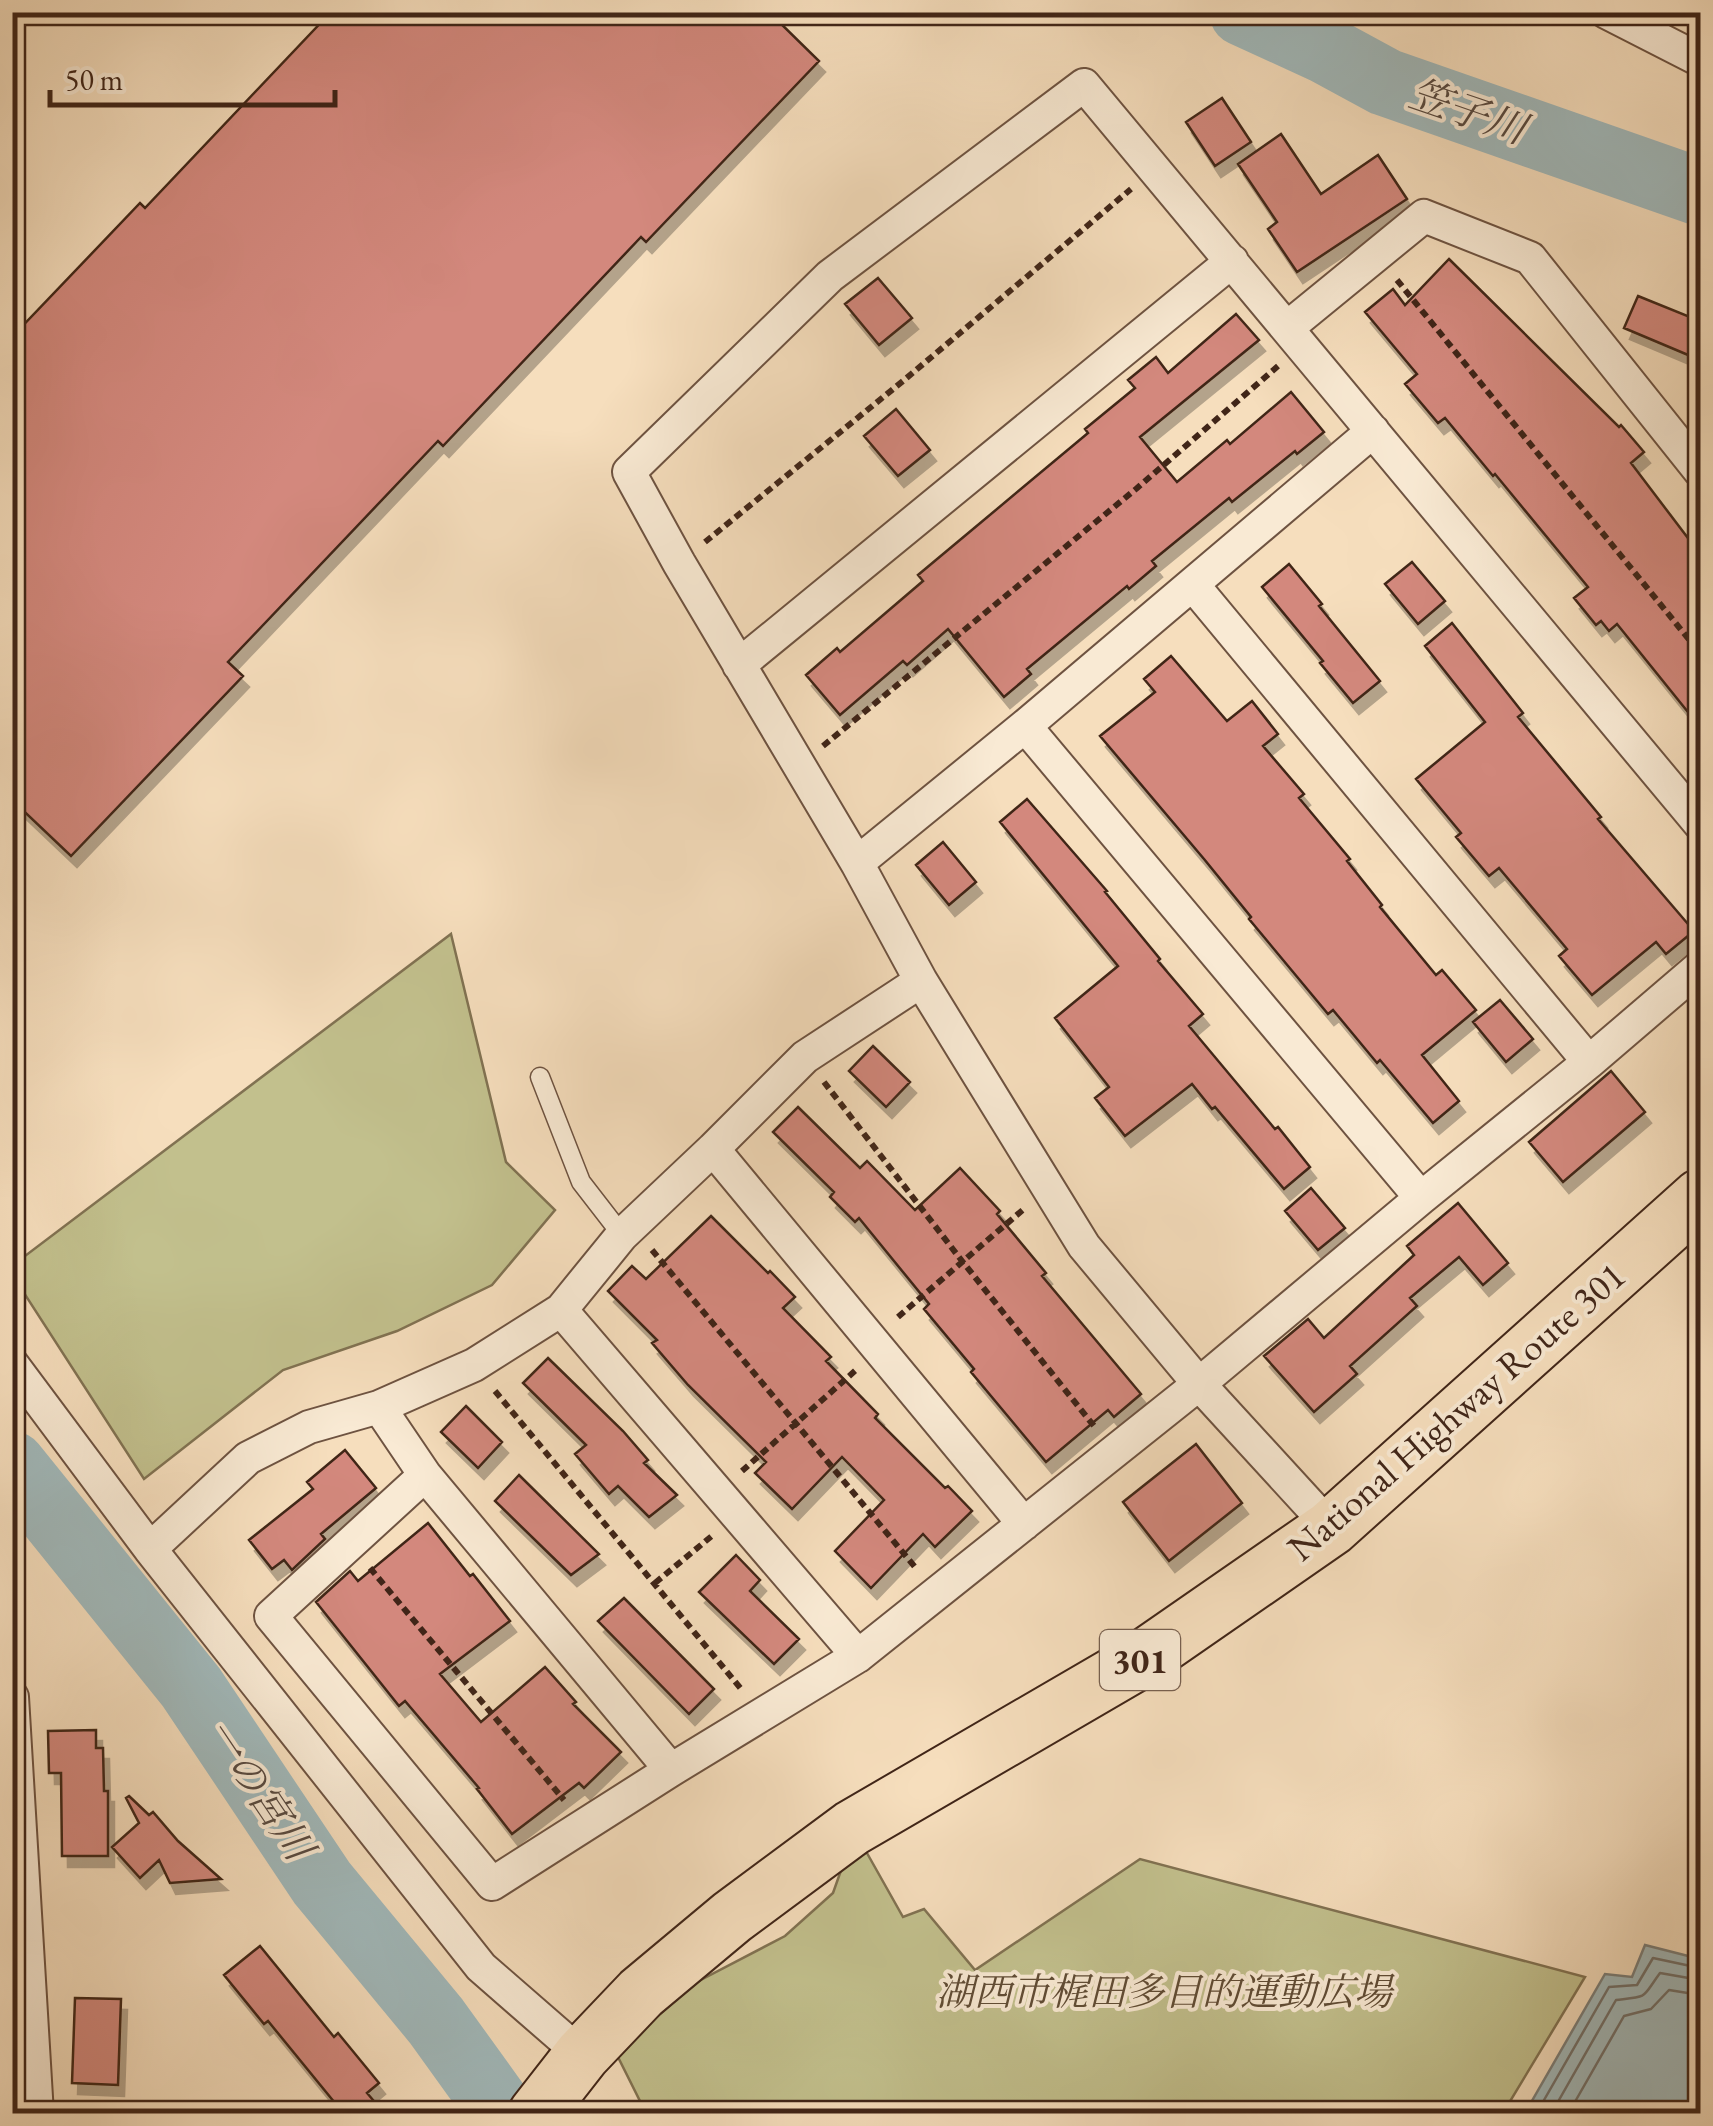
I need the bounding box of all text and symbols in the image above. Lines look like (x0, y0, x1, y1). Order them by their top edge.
scale bar (50, 45, 335, 107)
text: 50 m (65, 60, 123, 99)
water label: 笠子川 (1403, 67, 1537, 156)
street label: National Highway Route 301 (1277, 1251, 1635, 1571)
road number: 301 (1100, 1630, 1180, 1690)
water label: 一の宮川 (193, 1708, 328, 1873)
park label: 湖西市梶田多目的運動広場 (936, 1967, 1395, 2016)

